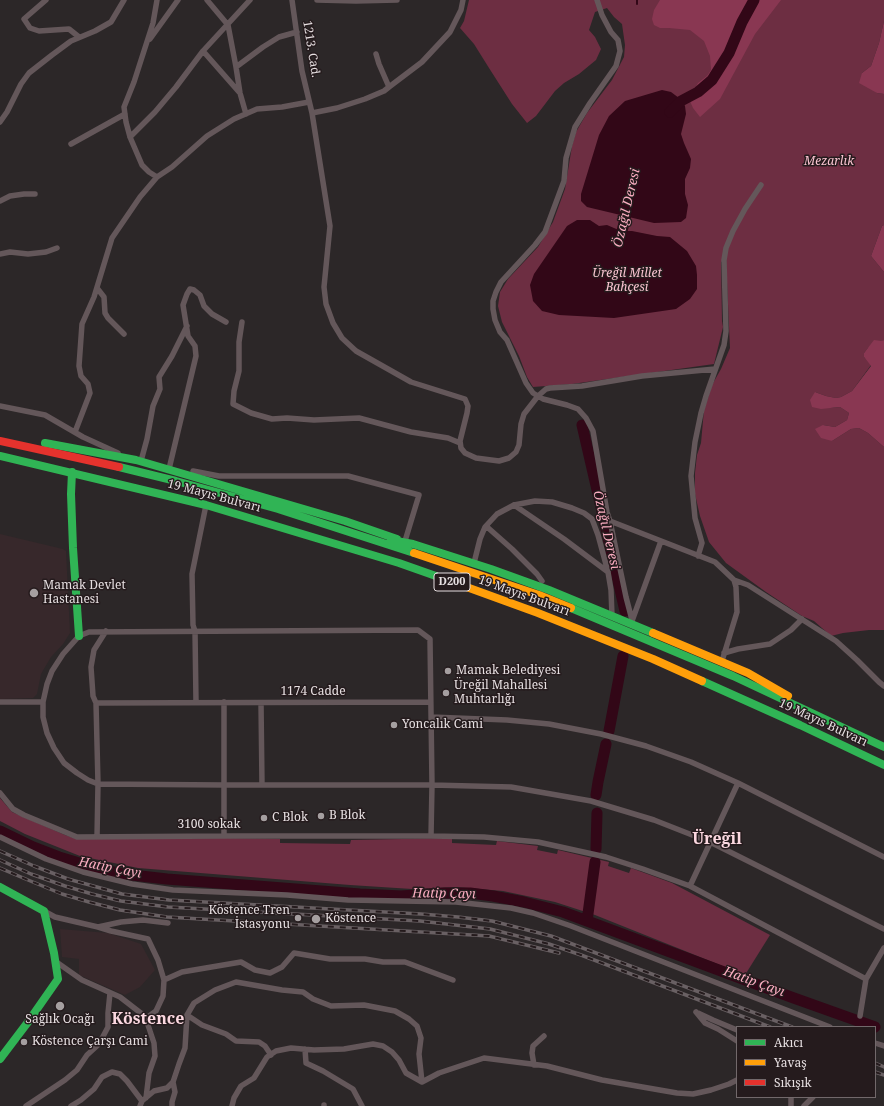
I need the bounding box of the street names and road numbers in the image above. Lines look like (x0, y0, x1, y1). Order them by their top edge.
street label: 1213. Cad. (299, 20, 323, 78)
street label: 19 Mayıs Bulvarı (166, 477, 262, 515)
road number: D200 (434, 573, 470, 591)
street label: 19 Mayıs Bulvarı (477, 573, 571, 619)
street label: 1174 Cadde (280, 685, 346, 699)
street label: 19 Mayıs Bulvarı (777, 696, 869, 750)
street label: 3100 sokak (177, 818, 241, 832)

